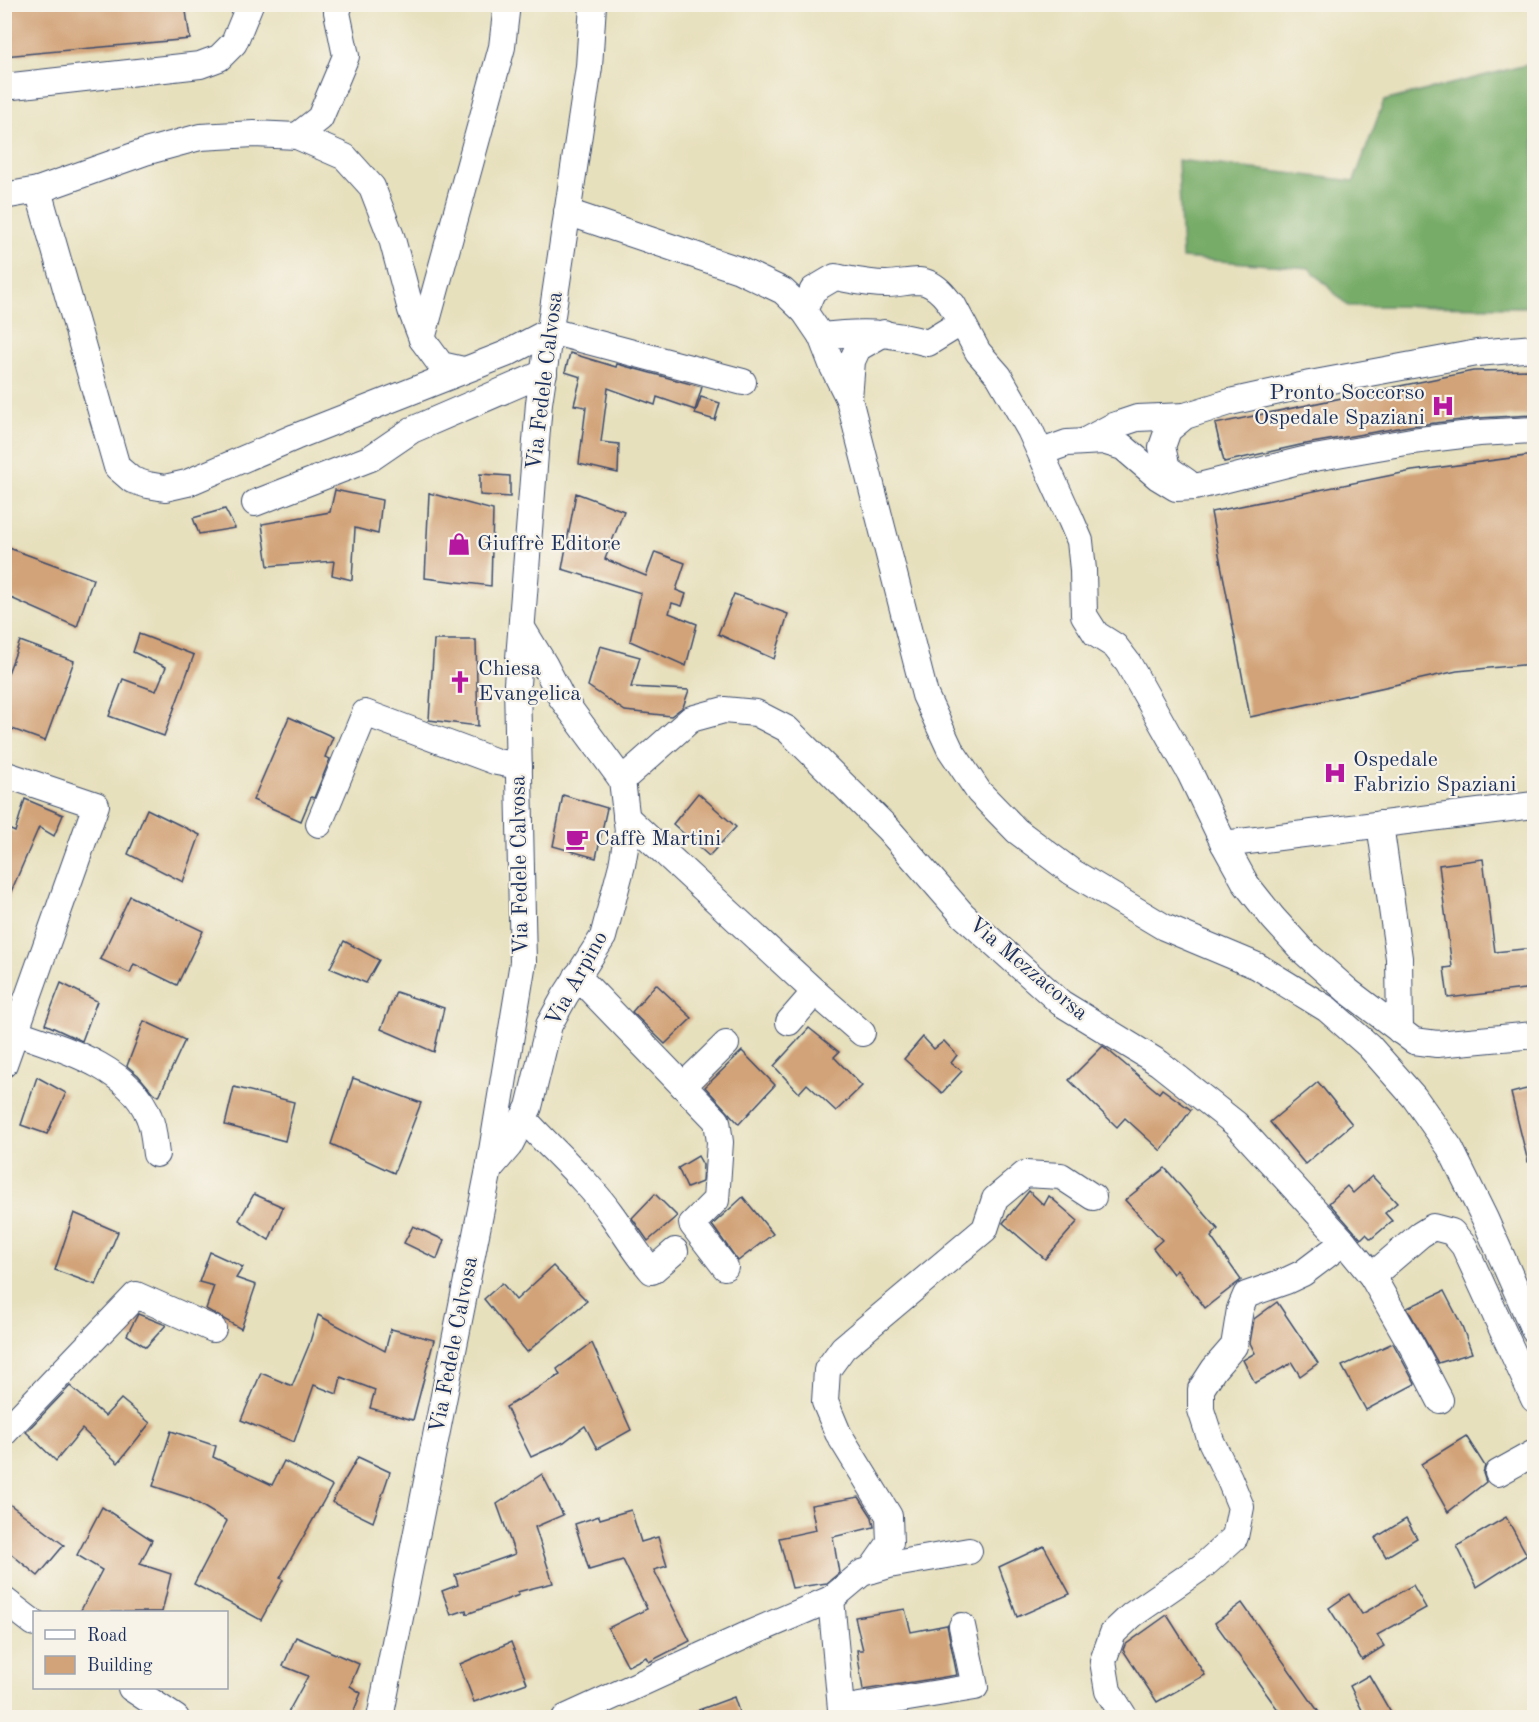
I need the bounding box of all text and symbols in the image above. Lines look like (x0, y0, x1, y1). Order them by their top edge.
street label: Via Fedele Calvosa (523, 290, 567, 472)
place label: Pronto Soccorso Ospedale Spaziani (1254, 382, 1425, 429)
hospital icon: Pronto Soccorso Ospedale Spaziani (1430, 393, 1456, 419)
shop icon: Giuffrè Editore (446, 531, 472, 557)
place label: Giuffrè Editore (477, 533, 621, 555)
place label: Chiesa Evangelica (478, 658, 581, 705)
church icon: Chiesa Evangelica (447, 669, 473, 695)
place label: Ospedale Fabrizio Spaziani (1353, 749, 1517, 796)
hospital icon: Ospedale Fabrizio Spaziani (1322, 760, 1348, 786)
street label: Via Fedele Calvosa (507, 775, 533, 955)
cafe icon: Caffè Martini (564, 826, 590, 852)
place label: Caffè Martini (595, 828, 721, 850)
street label: Via Mezzacorsa (964, 913, 1092, 1025)
street label: Via Arpino (542, 928, 612, 1030)
street label: Via Fedele Calvosa (426, 1255, 482, 1435)
legend (33, 1611, 228, 1689)
text: Road (87, 1627, 127, 1645)
text: Building (87, 1657, 153, 1675)

